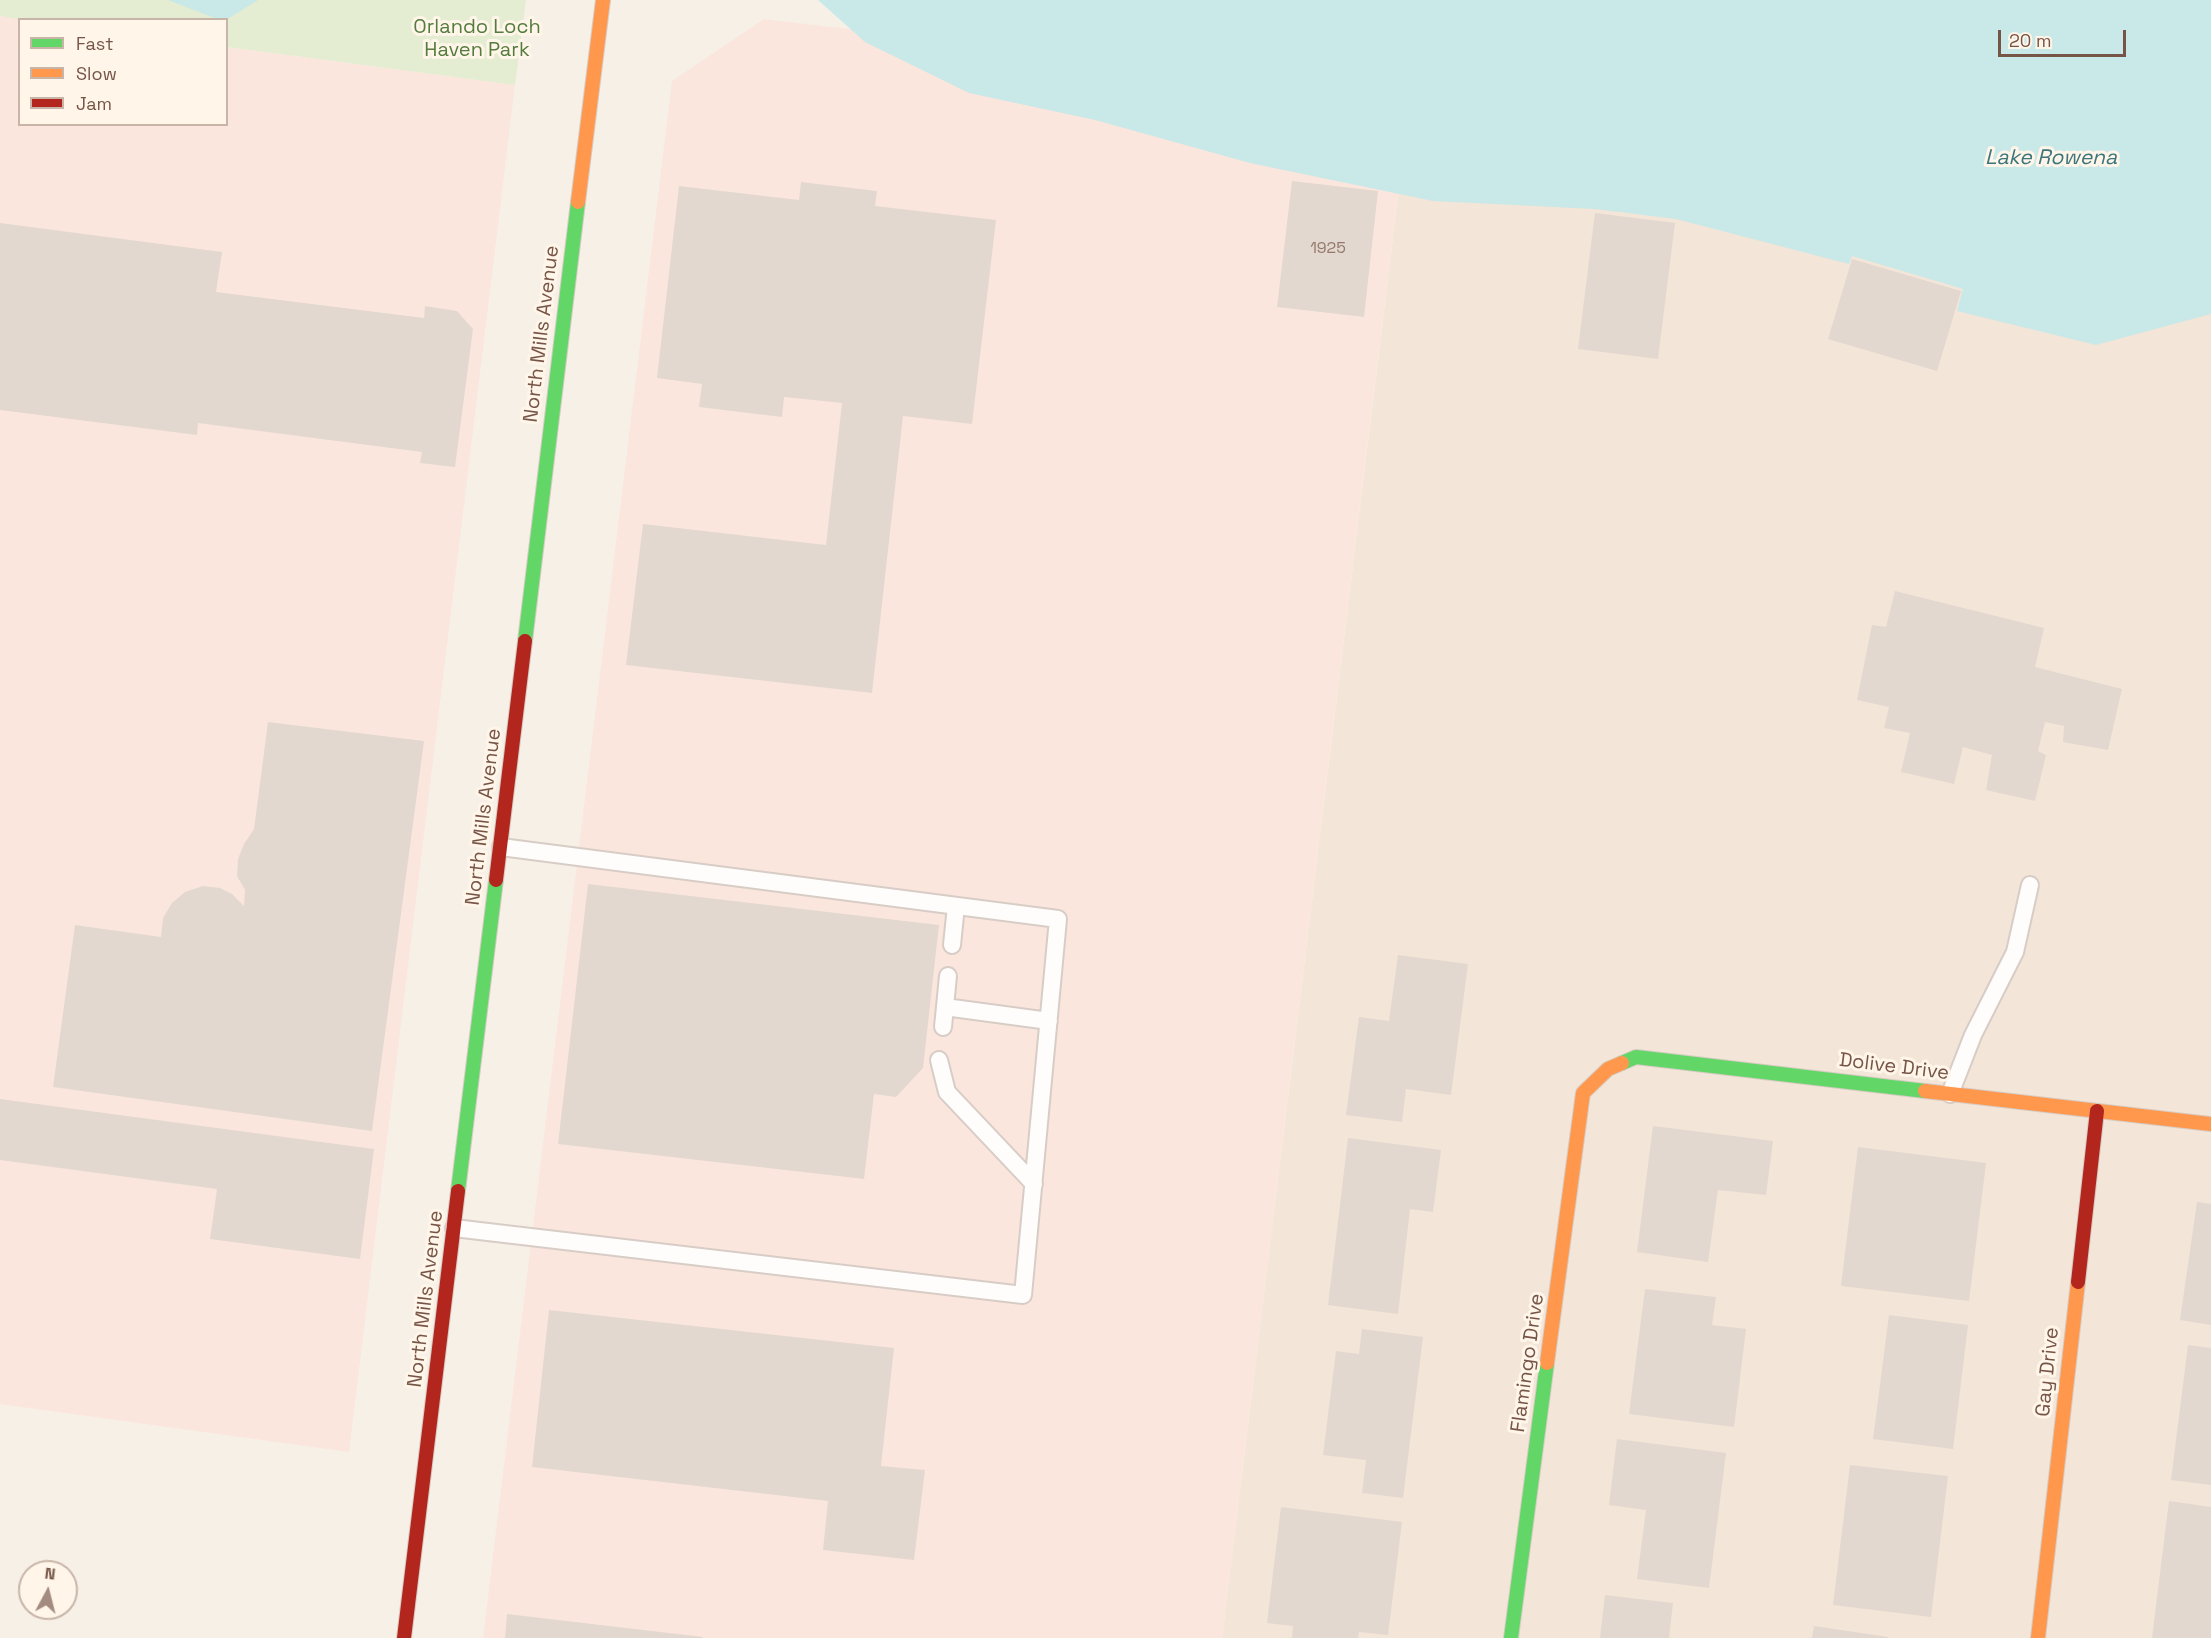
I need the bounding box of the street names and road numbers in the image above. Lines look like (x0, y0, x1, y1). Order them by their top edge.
street label: North Mills Avenue (519, 244, 565, 424)
street label: North Mills Avenue (461, 727, 507, 907)
street label: Dolive Drive (1838, 1048, 1950, 1086)
street label: North Mills Avenue (403, 1209, 449, 1389)
street label: Flamingo Drive (1506, 1292, 1550, 1434)
street label: Gay Drive (2031, 1326, 2065, 1418)

